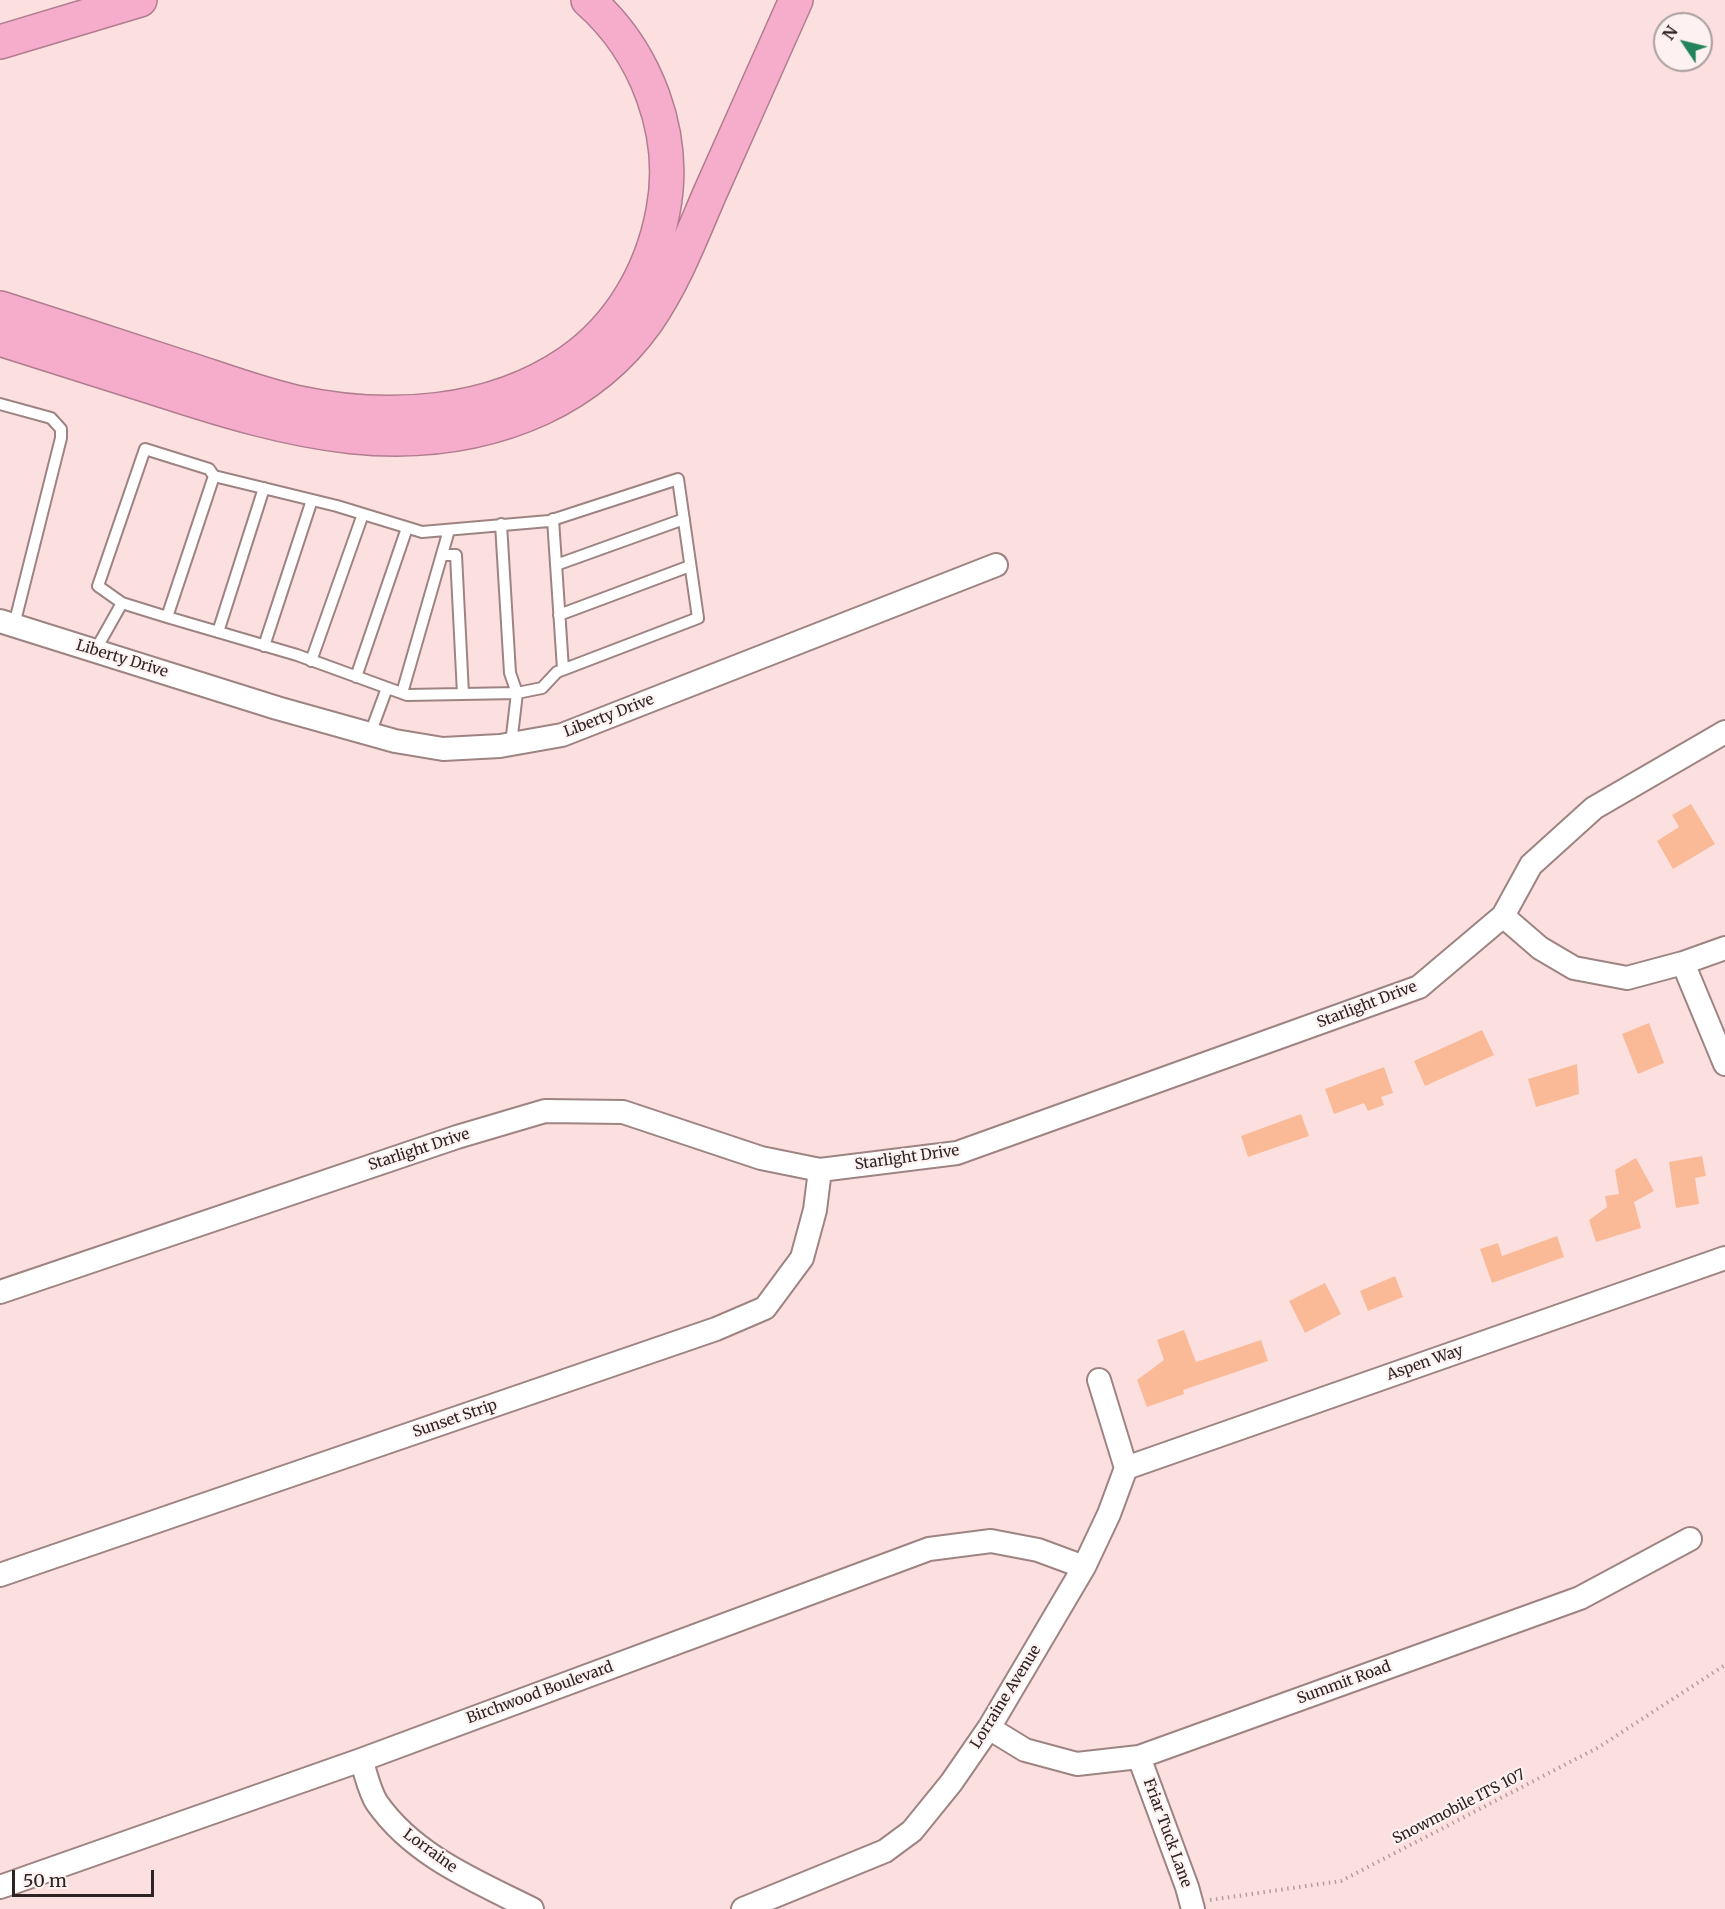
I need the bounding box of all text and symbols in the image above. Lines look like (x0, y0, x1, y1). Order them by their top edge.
north arrow (1653, 12, 1713, 72)
text: N (1658, 22, 1682, 44)
street label: Liberty Drive (74, 637, 170, 681)
street label: Liberty Drive (561, 691, 657, 741)
street label: Starlight Drive (1315, 978, 1419, 1032)
street label: Starlight Drive (366, 1125, 472, 1175)
street label: Starlight Drive (854, 1142, 960, 1174)
street label: Aspen Way (1384, 1342, 1466, 1384)
street label: Sunset Strip (410, 1396, 500, 1442)
street label: Lorraine Avenue (967, 1642, 1045, 1752)
street label: Birchwood Boulevard (464, 1658, 616, 1728)
street label: Summit Road (1295, 1658, 1393, 1708)
street label: Snowmobile ITS 107 (1390, 1766, 1528, 1848)
street label: Friar Tuck Lane (1139, 1776, 1195, 1890)
street label: Lorraine (400, 1825, 460, 1877)
scale bar (15, 1858, 158, 1896)
text: 50 m (23, 1869, 67, 1892)

